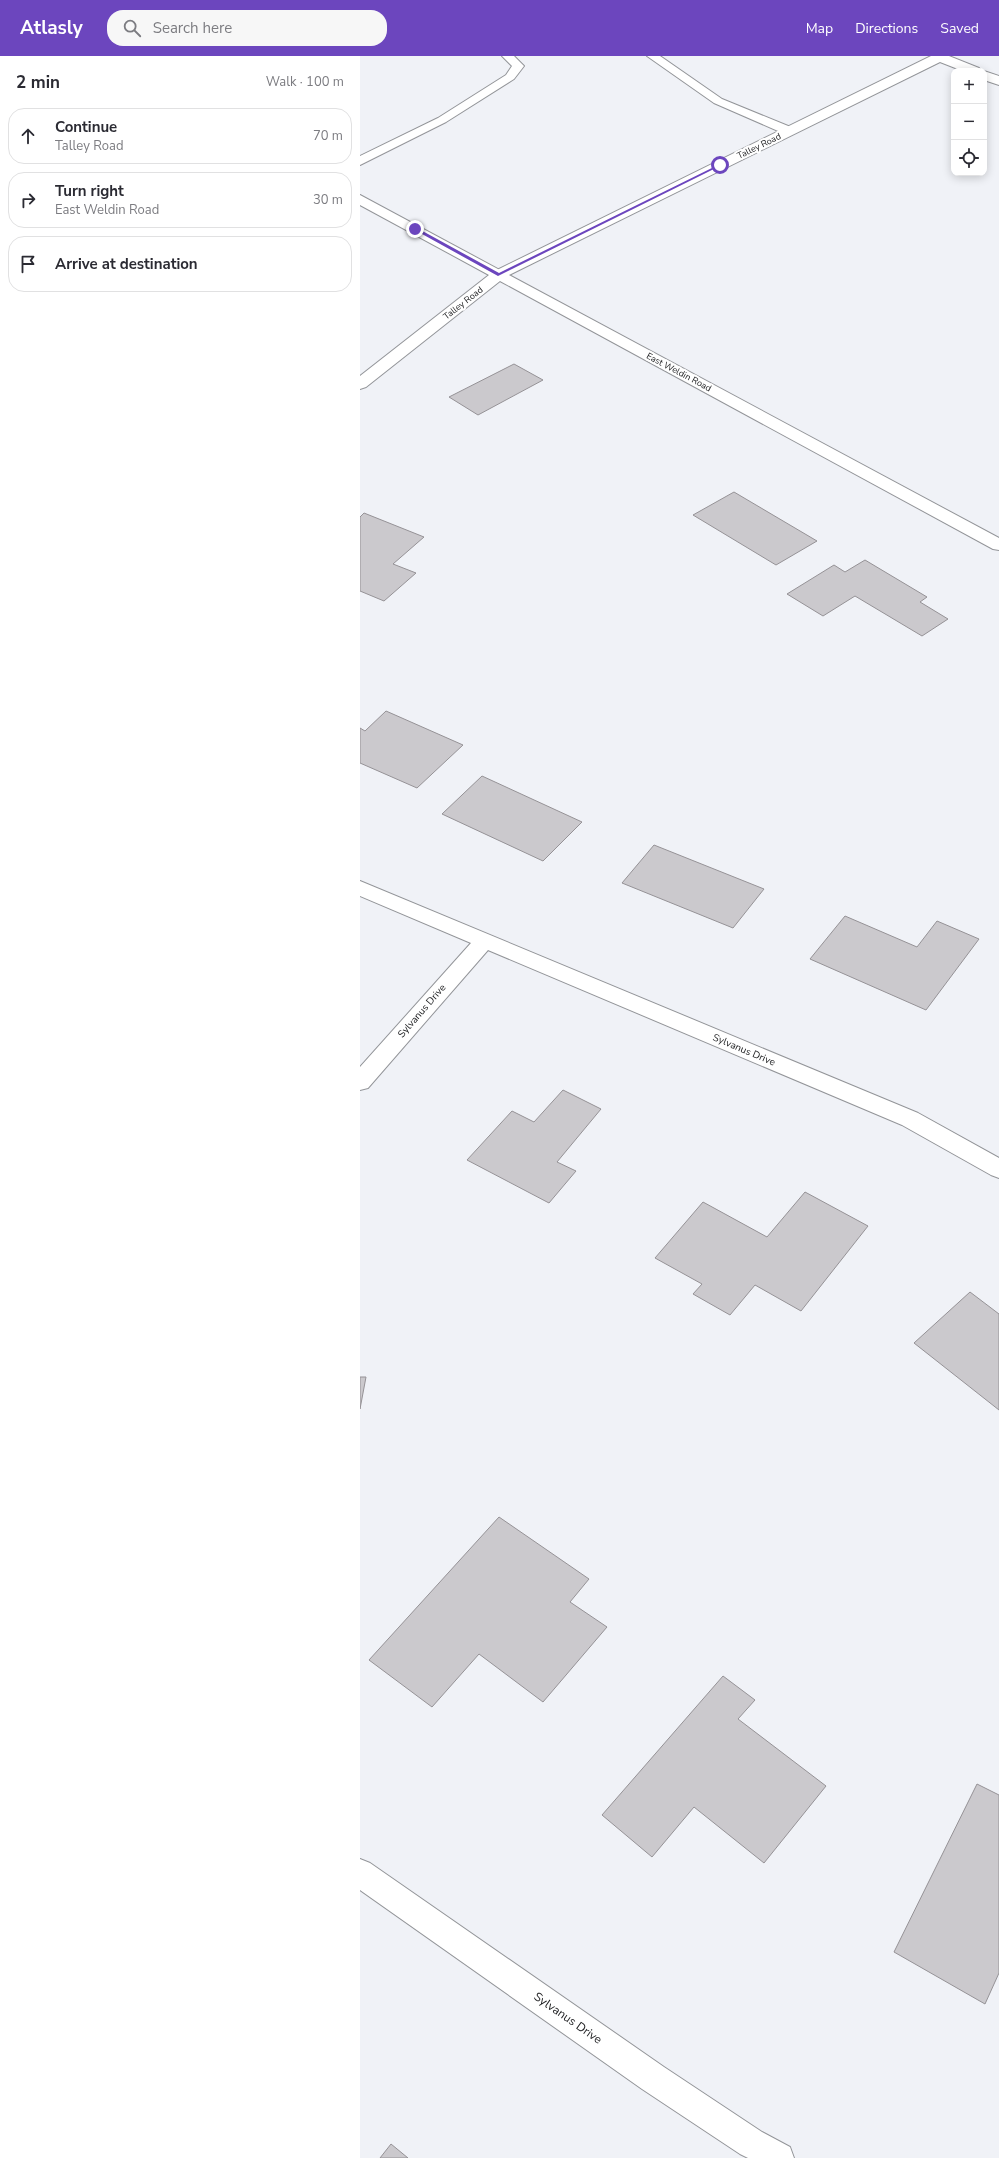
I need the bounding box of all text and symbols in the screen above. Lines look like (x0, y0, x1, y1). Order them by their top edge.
search box (107, 10, 387, 46)
text: Atlasly (20, 15, 83, 41)
icon: search (121, 17, 143, 39)
text: Search here (153, 18, 232, 38)
text: Map (806, 19, 833, 38)
text: Directions (855, 19, 918, 38)
text: Saved (940, 19, 979, 38)
map controls (951, 68, 987, 176)
button: + (951, 68, 987, 104)
text: 2 min (16, 71, 60, 94)
text: Walk · 100 m (266, 73, 344, 91)
button: − (951, 104, 987, 140)
text: Continue (55, 117, 117, 137)
icon: ahead (17, 125, 39, 147)
text: 70 m (313, 127, 343, 145)
street label: Talley Road (735, 130, 783, 162)
text: Talley Road (55, 137, 123, 155)
button: locate (951, 140, 987, 176)
route start (711, 156, 729, 174)
text: Turn right (55, 181, 124, 201)
icon: right (17, 189, 39, 211)
text: 30 m (313, 191, 343, 209)
text: East Weldin Road (55, 201, 159, 219)
route end (406, 220, 424, 238)
icon: arrive (17, 253, 39, 275)
text: Arrive at destination (55, 254, 198, 274)
street label: Talley Road (441, 284, 485, 322)
street label: East Weldin Road (644, 350, 714, 394)
street label: Sylvanus Drive (395, 981, 449, 1041)
street label: Sylvanus Drive (711, 1031, 777, 1069)
street label: Sylvanus Drive (531, 1988, 605, 2048)

